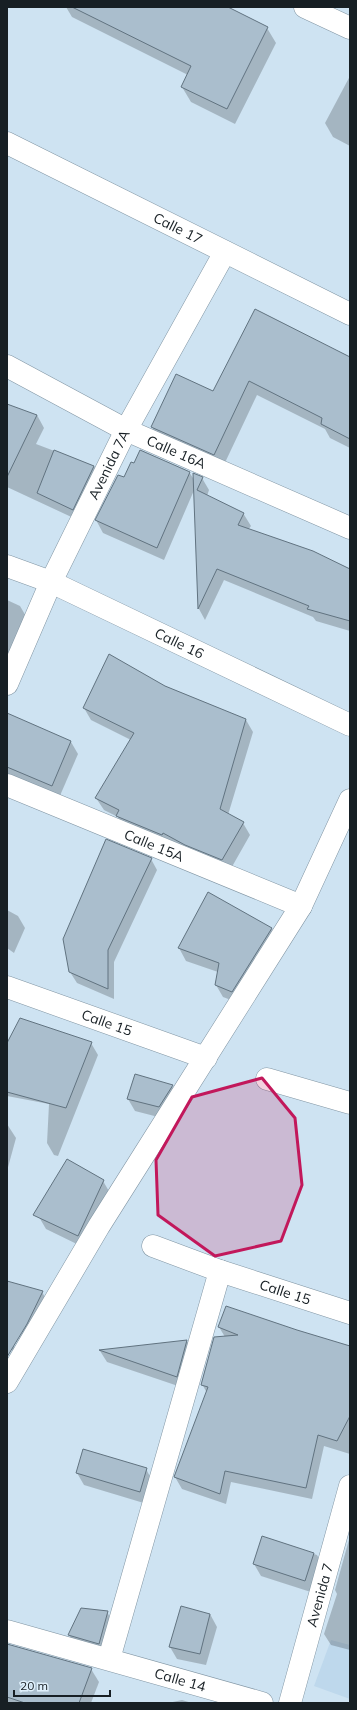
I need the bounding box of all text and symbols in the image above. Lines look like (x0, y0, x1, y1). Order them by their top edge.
street label: Calle 17 (150, 208, 205, 248)
street label: Avenida 7A (84, 426, 134, 502)
street label: Calle 16A (144, 431, 209, 473)
street label: Calle 16 (152, 624, 207, 663)
street label: Calle 15A (122, 825, 187, 866)
street label: Calle 15 (79, 1005, 135, 1040)
street label: Calle 15 (257, 1275, 313, 1309)
street label: Avenida 7 (302, 1561, 337, 1629)
street label: Calle 14 (152, 1664, 209, 1696)
scale bar (14, 1672, 110, 1698)
text: 20 m (20, 1678, 48, 1693)

